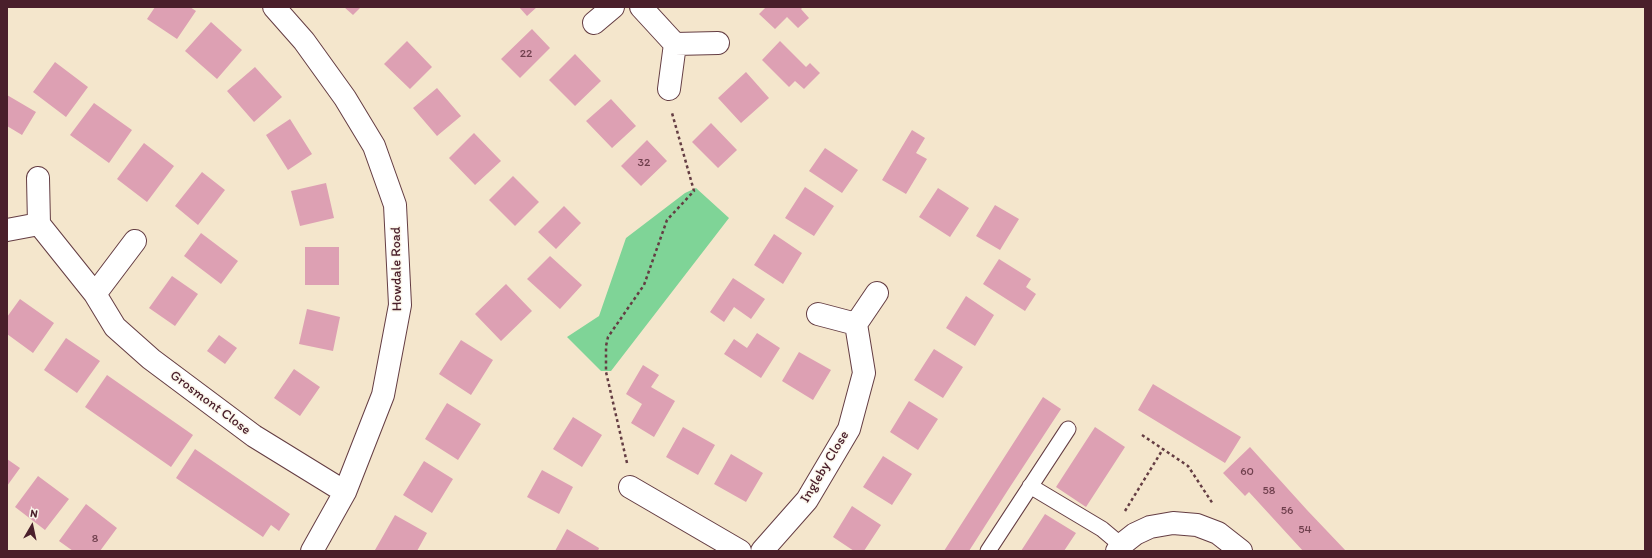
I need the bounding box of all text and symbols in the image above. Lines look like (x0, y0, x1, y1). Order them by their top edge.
house number: 22 (520, 47, 532, 61)
house number: 32 (638, 156, 650, 170)
street label: Howdale Road (388, 226, 406, 312)
street label: Grosmont Close (166, 367, 254, 439)
street label: Ingleby Close (797, 428, 853, 506)
house number: 60 (1240, 465, 1254, 479)
house number: 58 (1263, 484, 1275, 498)
house number: 56 (1281, 504, 1293, 518)
north arrow (12, 506, 52, 546)
text: N (29, 507, 39, 521)
house number: 54 (1298, 523, 1312, 537)
house number: 8 (92, 532, 98, 546)

